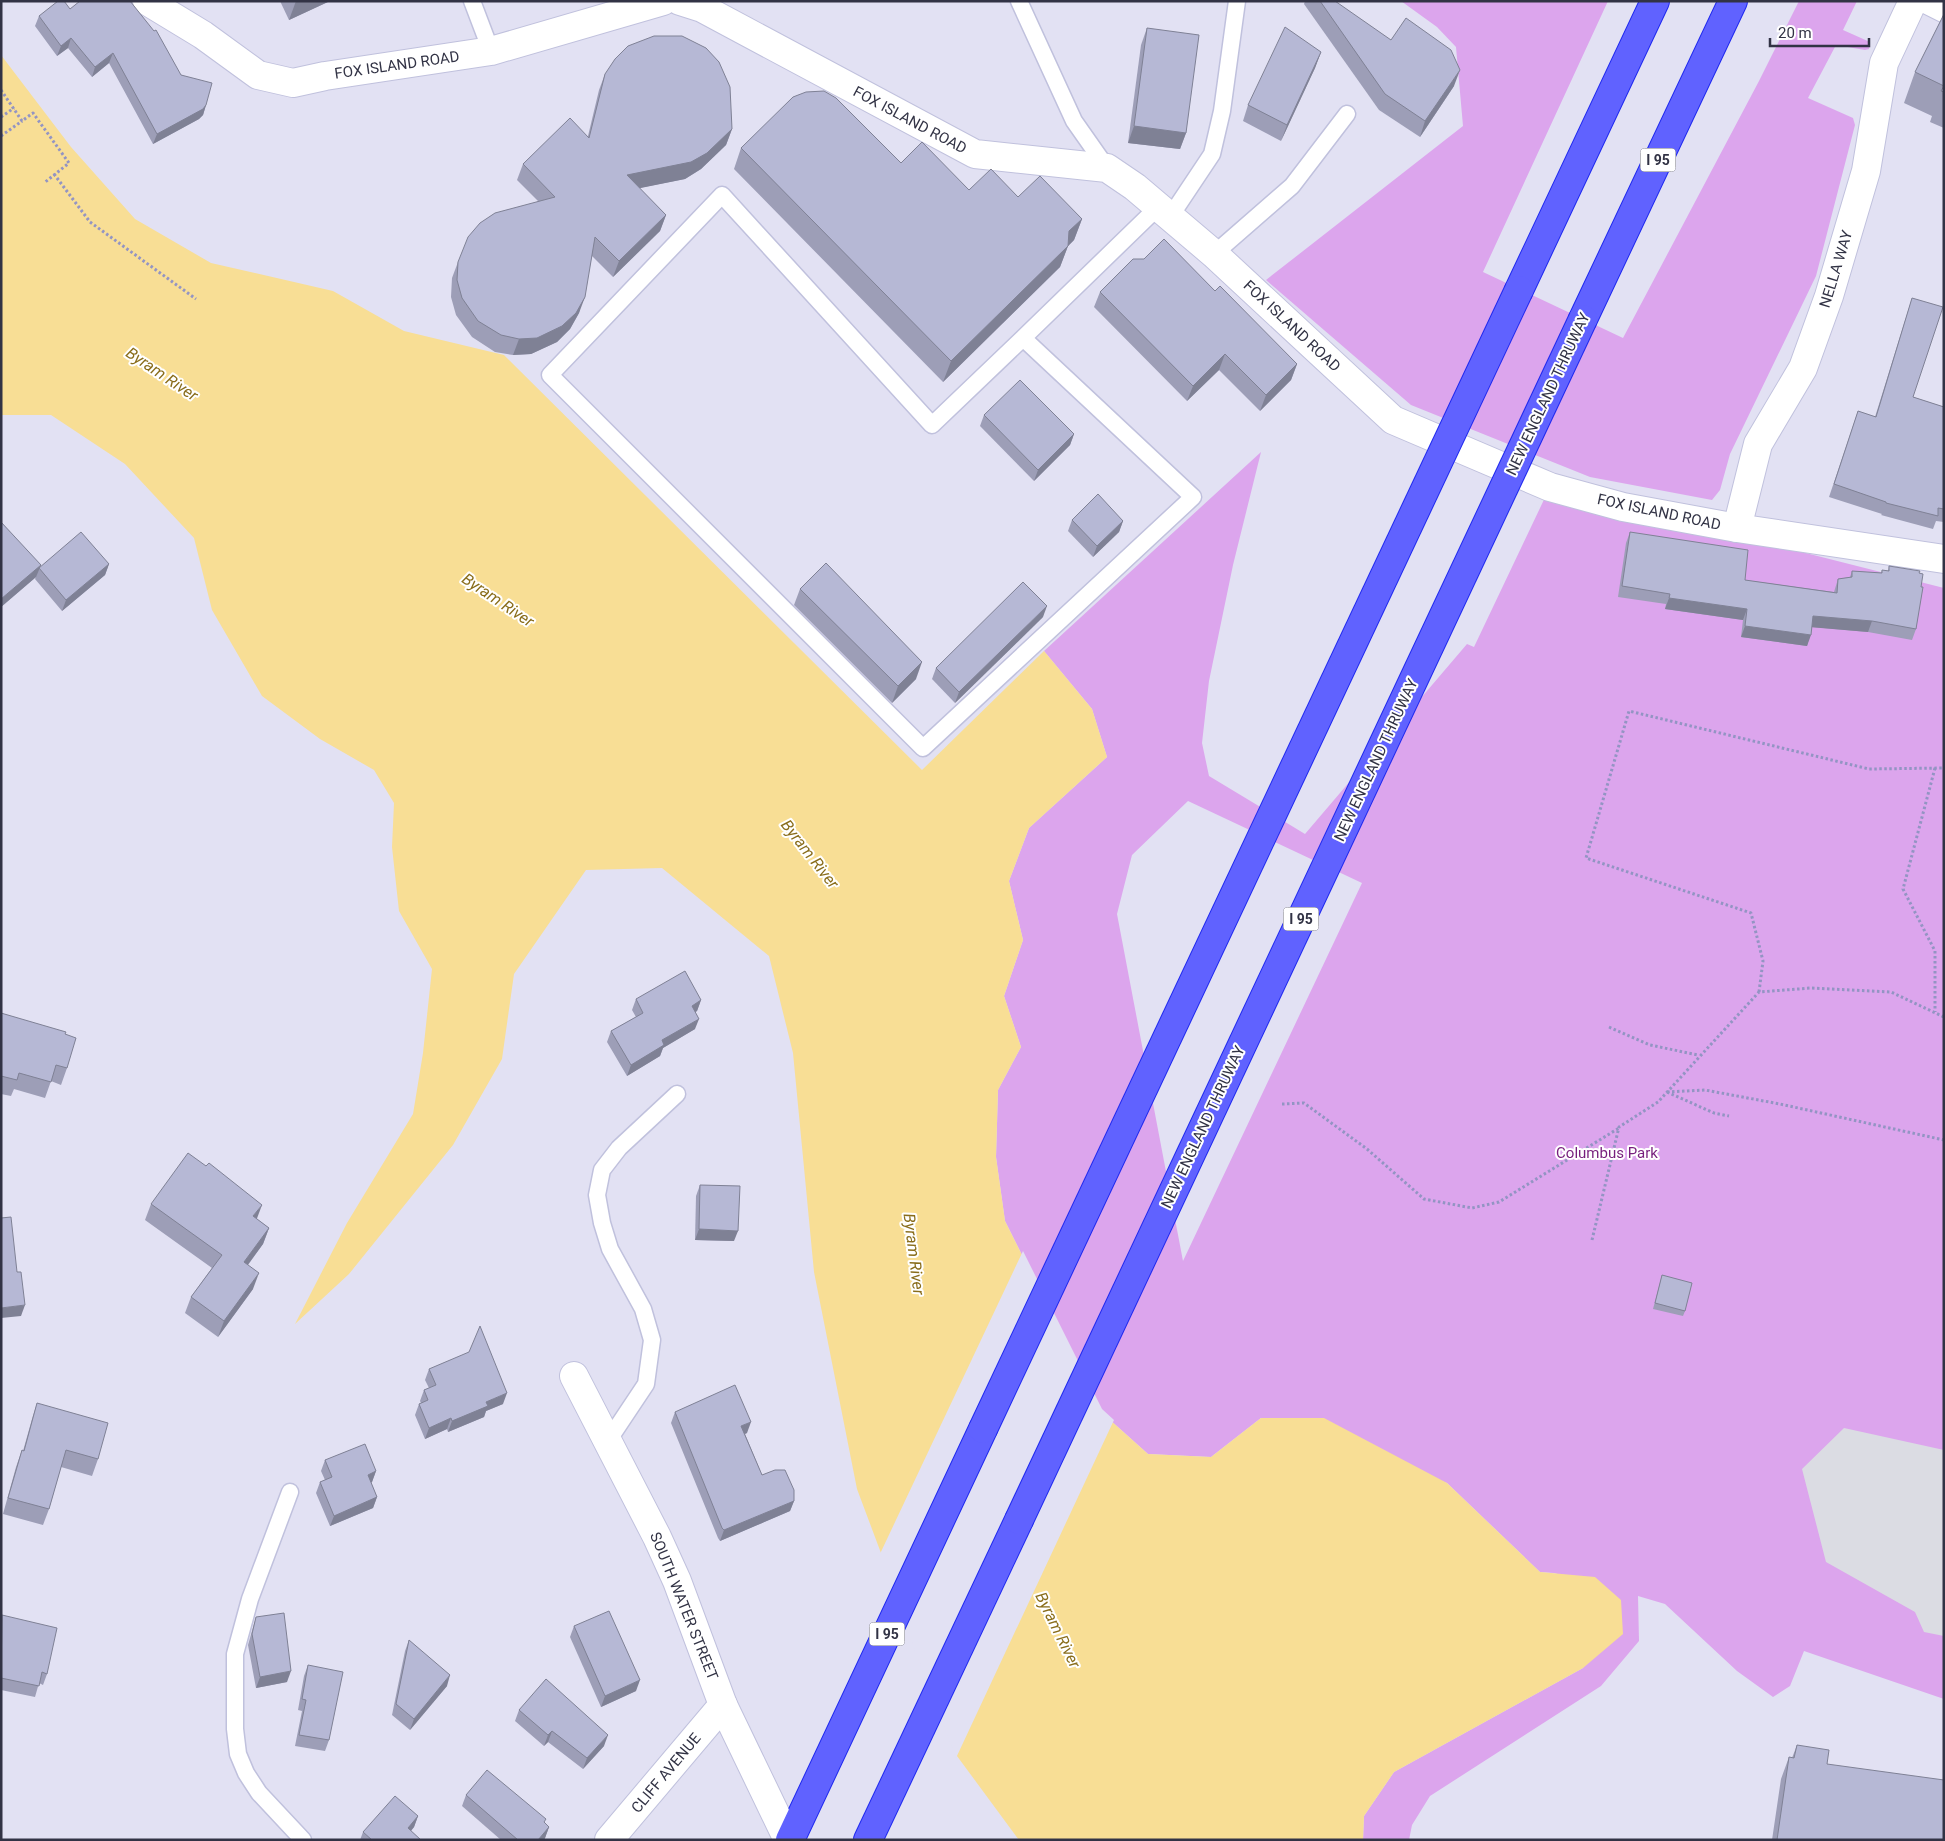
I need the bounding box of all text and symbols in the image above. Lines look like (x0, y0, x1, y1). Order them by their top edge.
scale bar (1770, 15, 1869, 47)
text: 20 m (1778, 24, 1812, 42)
street label: FOX ISLAND ROAD (333, 47, 461, 83)
street label: FOX ISLAND ROAD (850, 83, 970, 157)
road number: I 95 (1640, 148, 1676, 172)
street label: NELLA WAY (1816, 228, 1856, 310)
street label: FOX ISLAND ROAD (1240, 276, 1344, 376)
street label: NEW ENGLAND THRUWAY (1502, 310, 1594, 478)
water label: Byram River (123, 343, 202, 405)
street label: FOX ISLAND ROAD (1596, 490, 1722, 534)
water label: Byram River (459, 569, 538, 631)
street label: NEW ENGLAND THRUWAY (1330, 676, 1422, 844)
water label: Byram River (777, 816, 843, 893)
road number: I 95 (1284, 908, 1318, 931)
street label: NEW ENGLAND THRUWAY (1157, 1043, 1249, 1211)
park label: Columbus Park (1556, 1144, 1658, 1162)
water label: Byram River (900, 1212, 929, 1297)
street label: SOUTH WATER STREET (646, 1529, 722, 1683)
water label: Byram River (1031, 1589, 1085, 1672)
road number: I 95 (870, 1622, 904, 1646)
street label: CLIFF AVENUE (627, 1729, 705, 1816)

